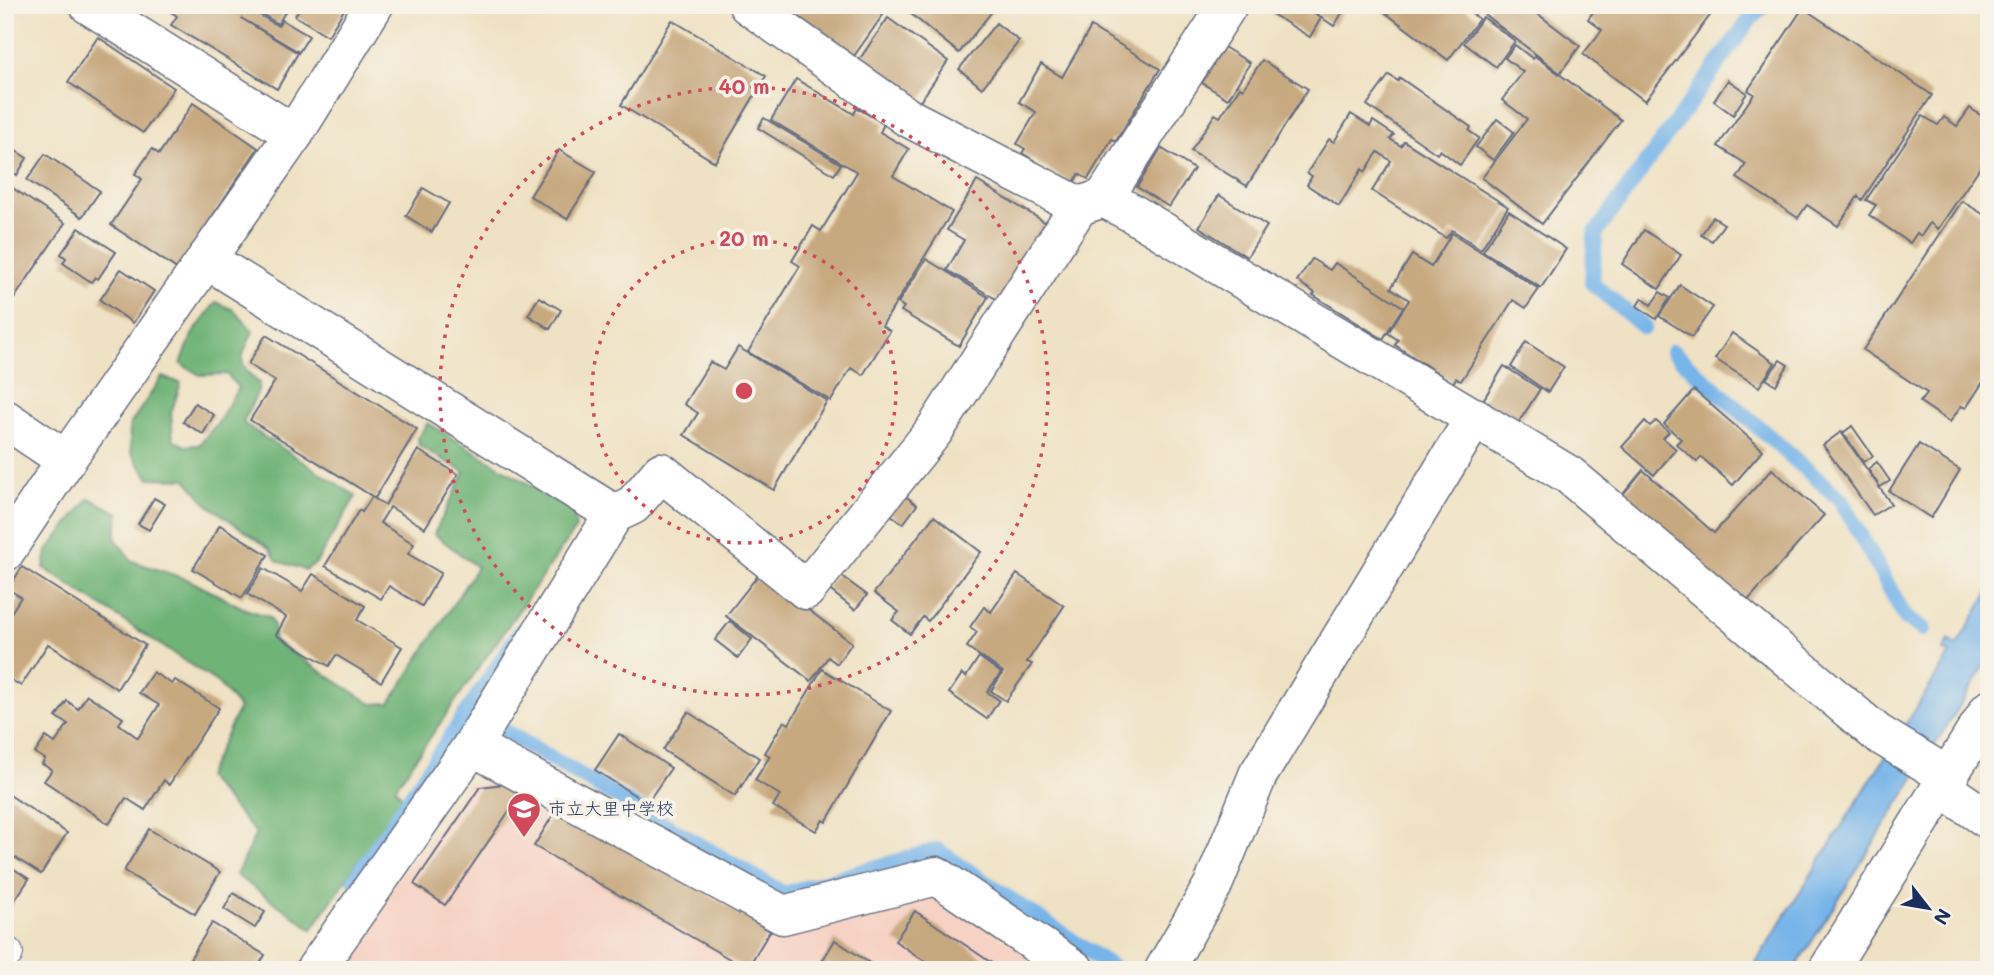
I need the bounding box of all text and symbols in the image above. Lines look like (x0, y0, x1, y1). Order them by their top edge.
text: 40 m (718, 72, 770, 99)
text: 20 m (719, 224, 769, 251)
centre of rings (732, 379, 756, 403)
school or university icon: 市立大里中学校 (505, 790, 543, 839)
place label: 市立大里中学校 (548, 796, 674, 820)
north arrow (1892, 874, 1962, 944)
text: N (1929, 904, 1957, 930)

